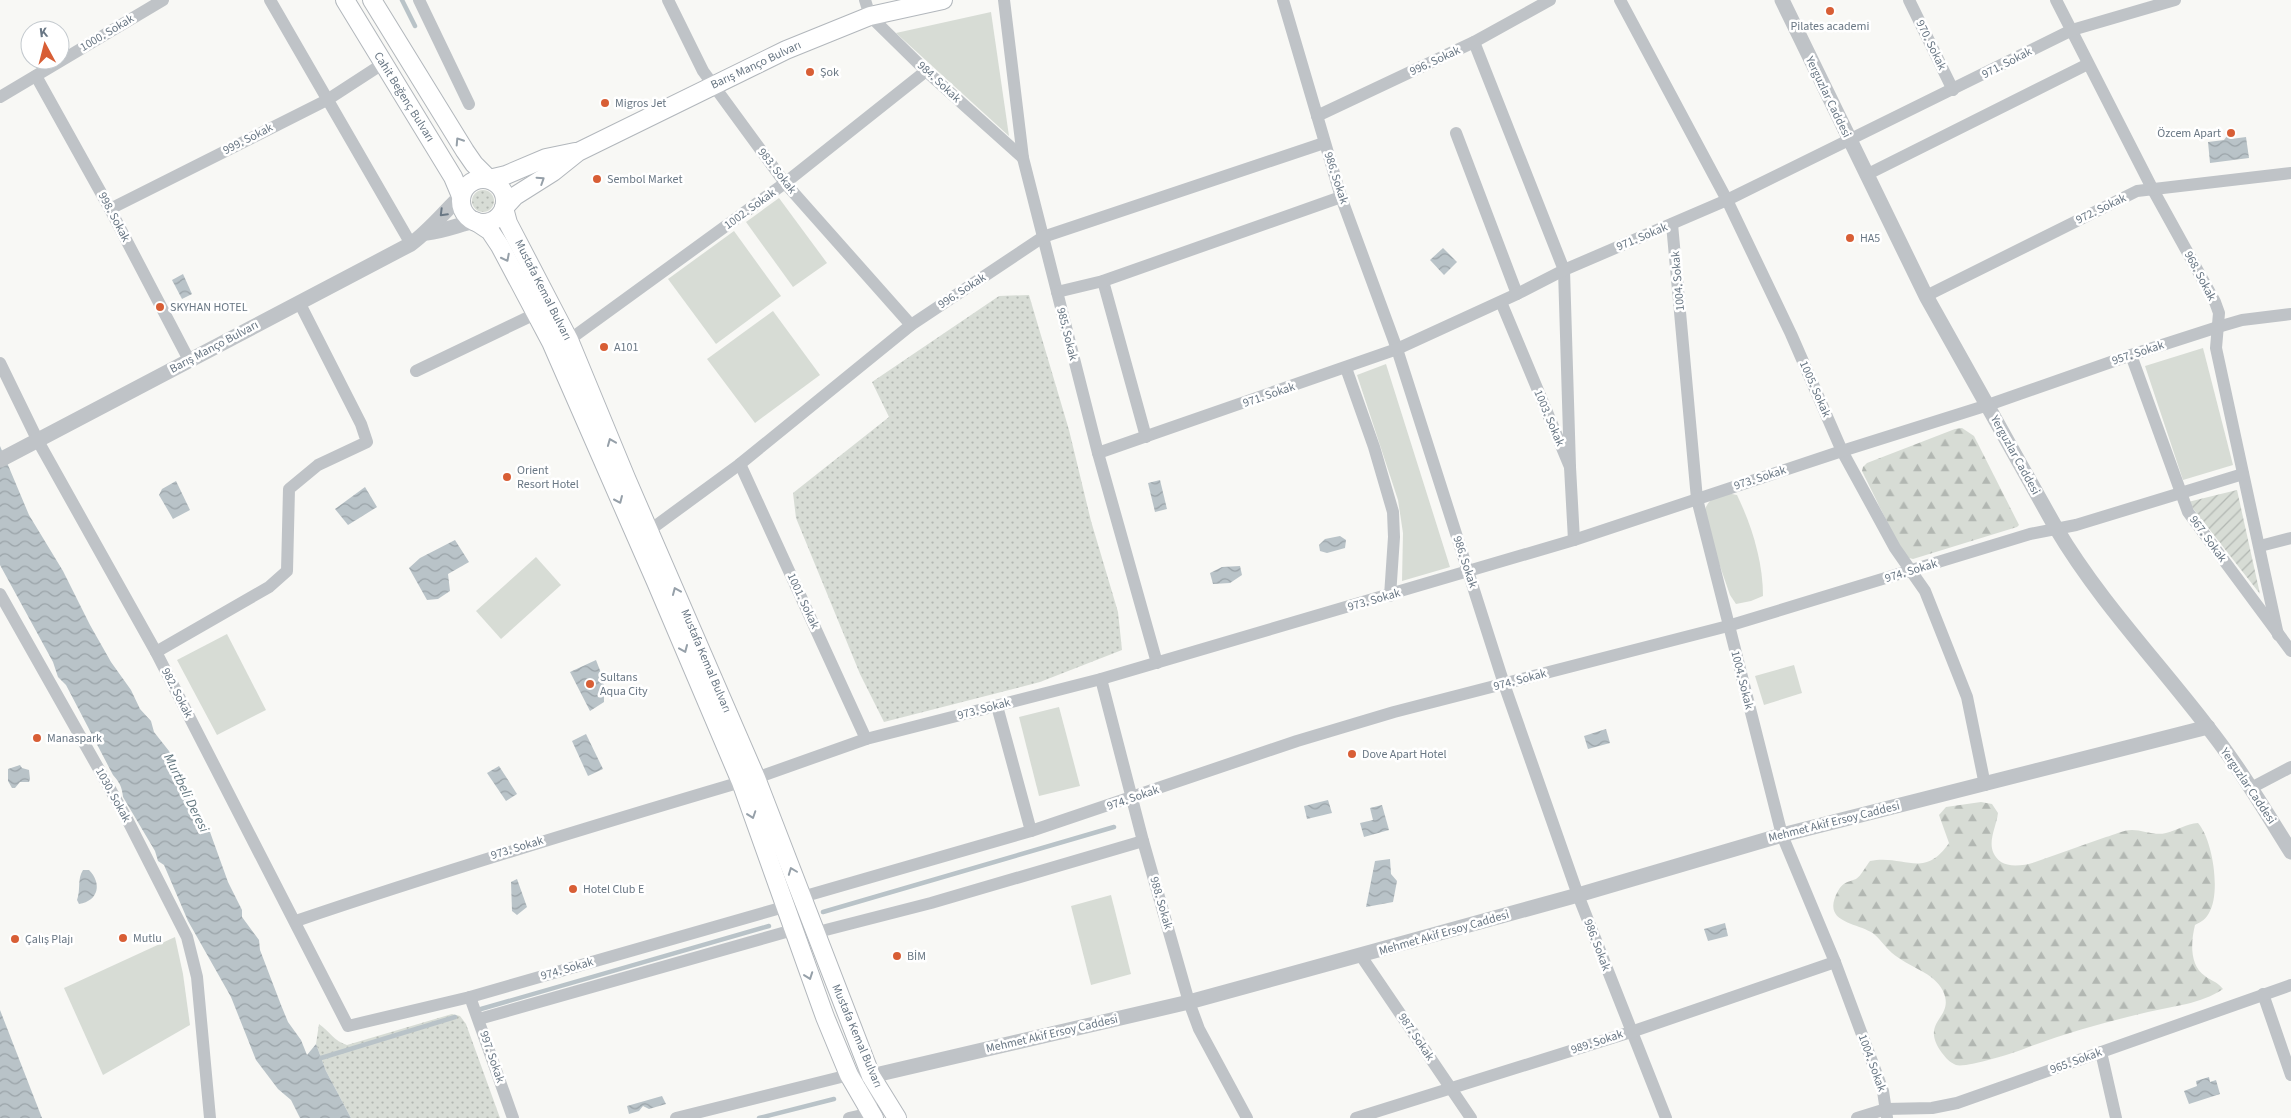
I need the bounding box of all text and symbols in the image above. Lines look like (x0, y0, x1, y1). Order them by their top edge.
marker: Pilates academi (1824, 5, 1836, 17)
street label: 1000. Sokak (77, 10, 137, 56)
street label: 970. Sokak (1912, 17, 1950, 73)
place label: Pilates academi (1791, 18, 1870, 35)
north arrow (20, 20, 70, 70)
text: K (38, 23, 49, 44)
street label: Barış Manço Bulvarı (708, 37, 804, 93)
street label: 996. Sokak (1407, 42, 1463, 80)
street label: 971. Sokak (1979, 43, 2035, 83)
street label: Cahit Beğenç Bulvarı (369, 49, 439, 145)
street label: Yerguzlar Caddesi (1800, 53, 1855, 141)
street label: 984. Sokak (913, 57, 965, 107)
place label: Şok (820, 64, 839, 81)
marker: Şok (804, 66, 816, 78)
place label: Migros Jet (615, 95, 666, 112)
marker: Migros Jet (599, 97, 611, 109)
street label: 999. Sokak (220, 119, 276, 159)
place label: Özcem Apart (2157, 125, 2221, 142)
marker: Özcem Apart (2225, 127, 2237, 139)
one-way arrow (456, 138, 465, 147)
street label: 983. Sokak (754, 144, 800, 198)
street label: 986. Sokak (1320, 150, 1352, 206)
place label: Sembol Market (607, 171, 682, 188)
marker: Sembol Market (591, 173, 603, 185)
one-way arrow (535, 177, 545, 186)
street label: 1002. Sokak (721, 184, 779, 234)
street label: 998. Sokak (94, 189, 134, 245)
street label: 972. Sokak (2073, 190, 2129, 228)
one-way arrow (440, 207, 449, 216)
street label: 971. Sokak (1614, 219, 1670, 255)
place label: HA5 (1860, 230, 1880, 247)
marker: HA5 (1844, 232, 1856, 244)
street label: Mustafa Kemal Bulvarı (510, 237, 576, 343)
street label: 968. Sokak (2180, 248, 2220, 304)
street label: 1004. Sokak (1667, 250, 1689, 312)
one-way arrow (500, 252, 510, 261)
street label: 996. Sokak (935, 269, 989, 313)
place label: SKYHAN HOTEL (170, 299, 248, 316)
marker: SKYHAN HOTEL (154, 301, 166, 313)
street label: 985. Sokak (1052, 306, 1082, 362)
street label: Barış Manço Bulvarı (167, 316, 261, 378)
street label: 957. Sokak (2110, 337, 2166, 369)
place label: A101 (614, 339, 638, 356)
marker: A101 (598, 341, 610, 353)
street label: 1005. Sokak (1795, 358, 1835, 420)
street label: 971. Sokak (1241, 378, 1297, 412)
street label: 1003. Sokak (1529, 387, 1569, 449)
street label: Yerguzlar Caddesi (1986, 411, 2044, 498)
one-way arrow (607, 438, 617, 447)
place label: Orient Resort Hotel (517, 462, 579, 493)
street label: 973. Sokak (1732, 462, 1788, 494)
marker: Orient Resort Hotel (501, 471, 513, 483)
one-way arrow (612, 495, 623, 504)
street label: 967. Sokak (2185, 512, 2231, 566)
street label: 986. Sokak (1449, 534, 1481, 590)
street label: 974. Sokak (1883, 555, 1939, 587)
street label: 1001. Sokak (783, 570, 823, 632)
street label: 973. Sokak (1346, 584, 1402, 616)
one-way arrow (672, 587, 683, 596)
street label: Mustafa Kemal Bulvarı (676, 607, 736, 715)
one-way arrow (678, 644, 689, 653)
street label: 1004. Sokak (1726, 649, 1758, 711)
street label: 982. Sokak (157, 665, 197, 721)
street label: 974. Sokak (1492, 665, 1548, 695)
place label: Sultans Aqua City (600, 669, 648, 700)
marker: Sultans Aqua City (584, 678, 596, 690)
street label: 973. Sokak (956, 694, 1012, 724)
place label: Manaspark (47, 730, 102, 747)
marker: Manaspark (31, 732, 43, 744)
street label: Yerguzlar Caddesi (2216, 744, 2280, 828)
place label: Dove Apart Hotel (1362, 746, 1446, 763)
marker: Dove Apart Hotel (1346, 748, 1358, 760)
water label: Murtbeli Deresi (158, 750, 214, 836)
street label: 1030. Sokak (91, 765, 135, 825)
street label: 974. Sokak (1105, 781, 1161, 815)
street label: Mehmet Akif Ersoy Caddesi (1767, 797, 1902, 847)
one-way arrow (747, 810, 757, 819)
street label: 973. Sokak (489, 832, 545, 864)
one-way arrow (787, 867, 798, 876)
street label: 988. Sokak (1145, 875, 1177, 931)
place label: Hotel Club E (583, 881, 644, 898)
marker: Hotel Club E (567, 883, 579, 895)
street label: Mehmet Akif Ersoy Caddesi (1377, 906, 1511, 960)
street label: 986. Sokak (1579, 917, 1615, 973)
place label: Mutlu (133, 930, 162, 947)
place label: Çalış Plajı (25, 931, 73, 948)
marker: Mutlu (117, 932, 129, 944)
marker: Çalış Plajı (9, 933, 21, 945)
place label: BİM (907, 948, 926, 965)
marker: BİM (891, 950, 903, 962)
street label: 974. Sokak (539, 953, 595, 985)
one-way arrow (803, 971, 813, 980)
street label: Mustafa Kemal Bulvarı (827, 982, 887, 1090)
street label: 987. Sokak (1394, 1010, 1438, 1064)
street label: Mehmet Akif Ersoy Caddesi (984, 1011, 1120, 1057)
street label: 989. Sokak (1569, 1026, 1625, 1058)
street label: 997. Sokak (475, 1029, 509, 1085)
street label: 1004. Sokak (1854, 1032, 1890, 1094)
street label: 965. Sokak (2048, 1044, 2104, 1078)

